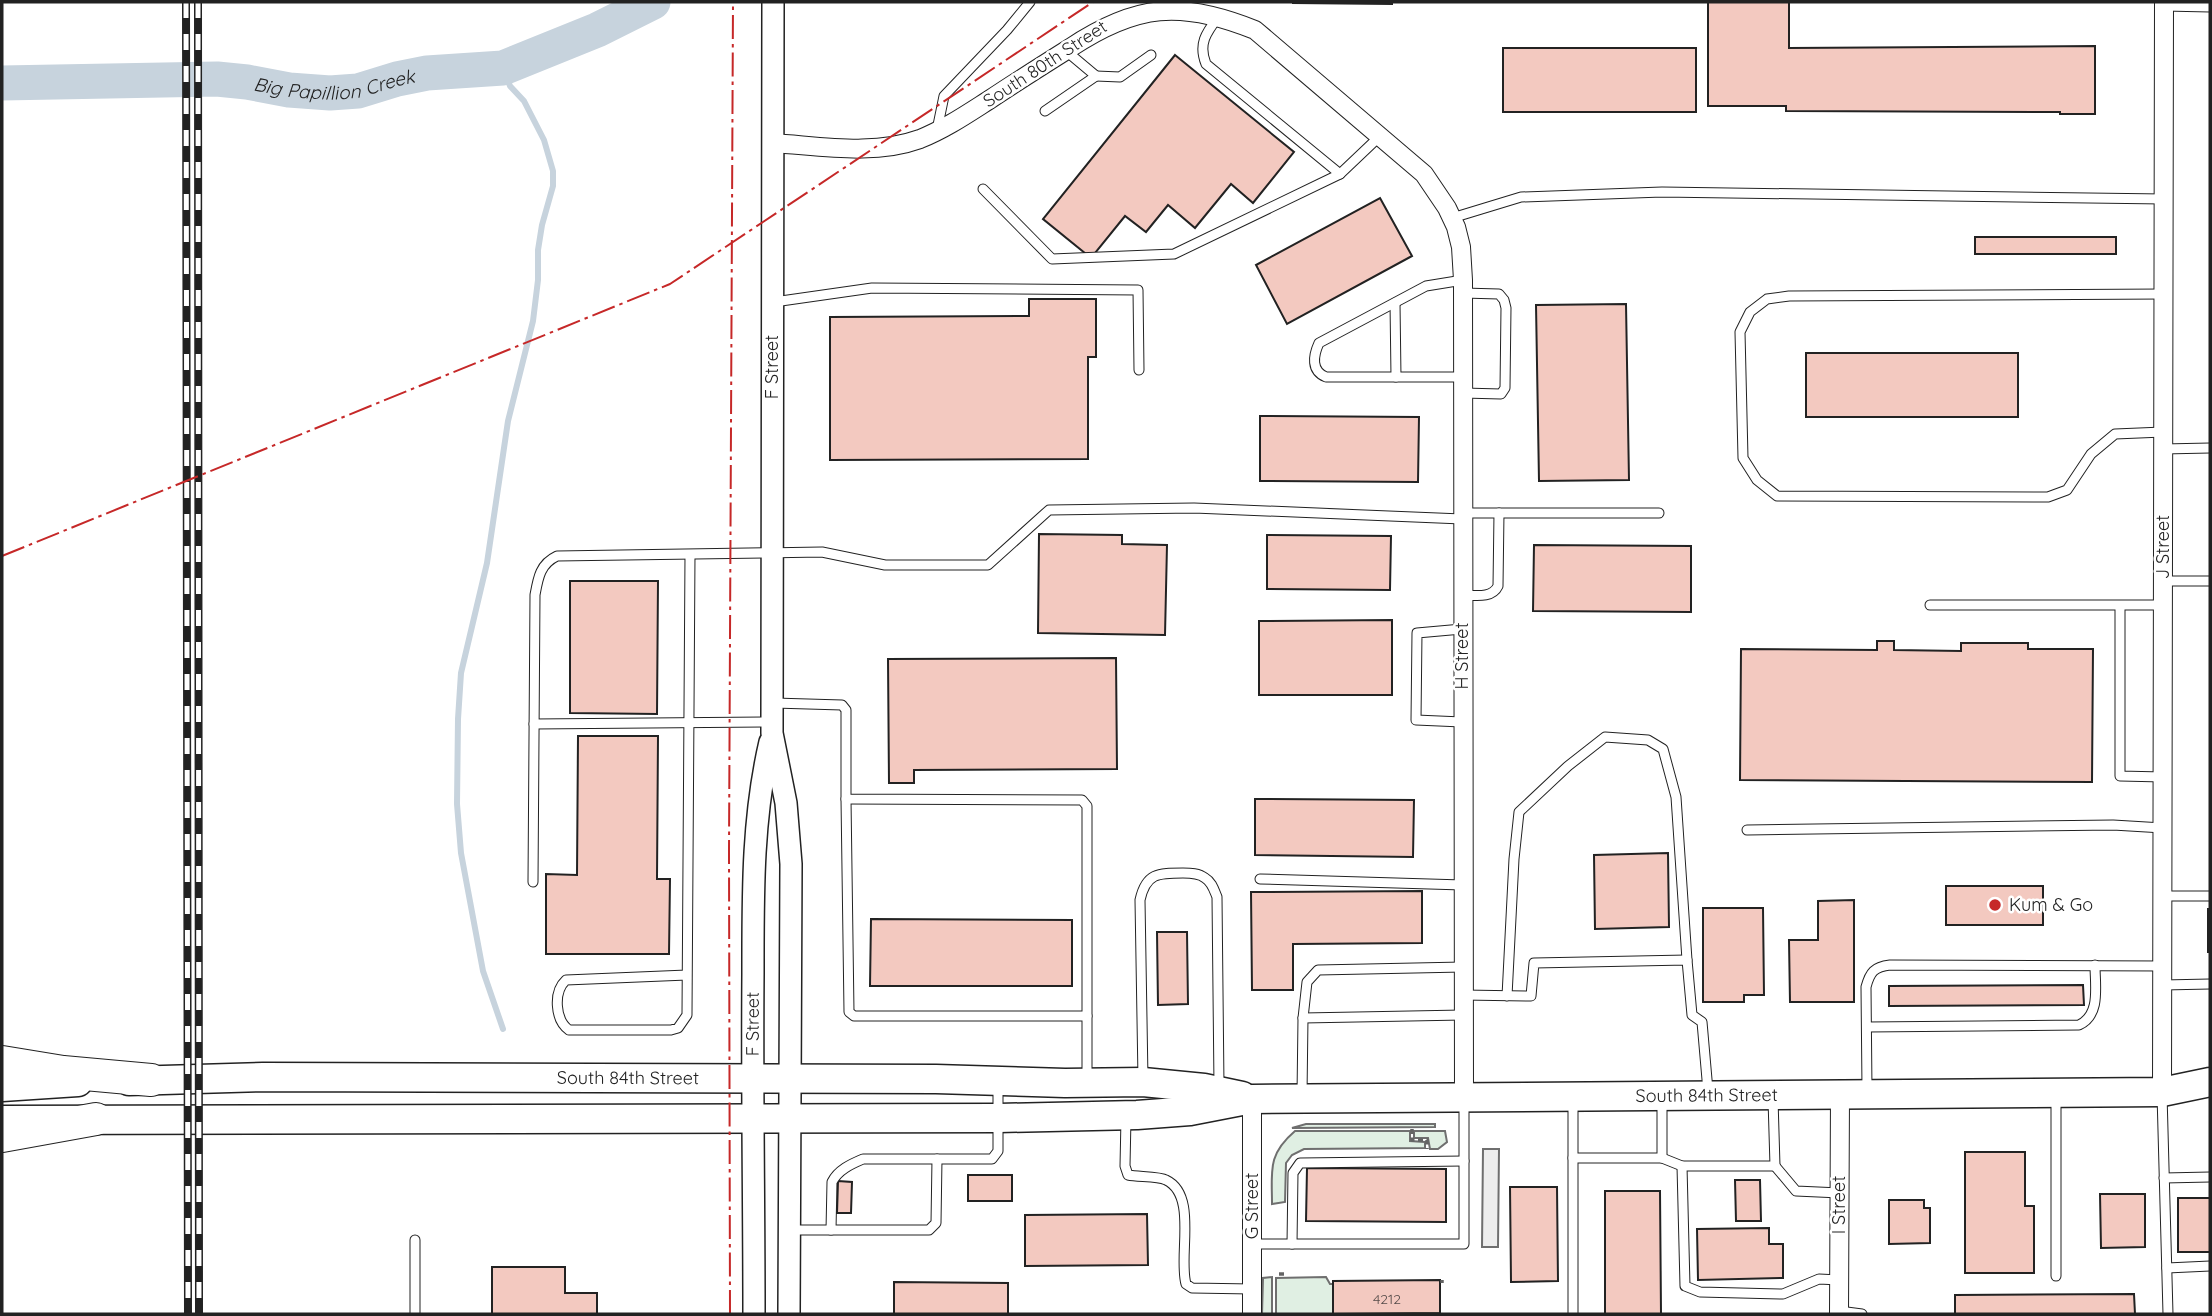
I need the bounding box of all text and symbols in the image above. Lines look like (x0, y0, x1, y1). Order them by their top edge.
street label: South 80th Street (978, 15, 1111, 112)
water label: Big Papillion Creek (252, 63, 419, 105)
street label: F Street (760, 335, 783, 399)
street label: J Street (2151, 515, 2174, 579)
street label: H Street (1450, 622, 1473, 690)
place label: Kum & Go (2009, 893, 2093, 916)
marker: Kum & Go (1987, 897, 2003, 913)
street label: F Street (741, 992, 764, 1056)
street label: South 84th Street (557, 1066, 699, 1089)
street label: South 84th Street (1635, 1083, 1778, 1107)
street label: G Street (1240, 1173, 1263, 1239)
street label: I Street (1827, 1176, 1850, 1234)
house number: 4212 (1373, 1290, 1401, 1308)

